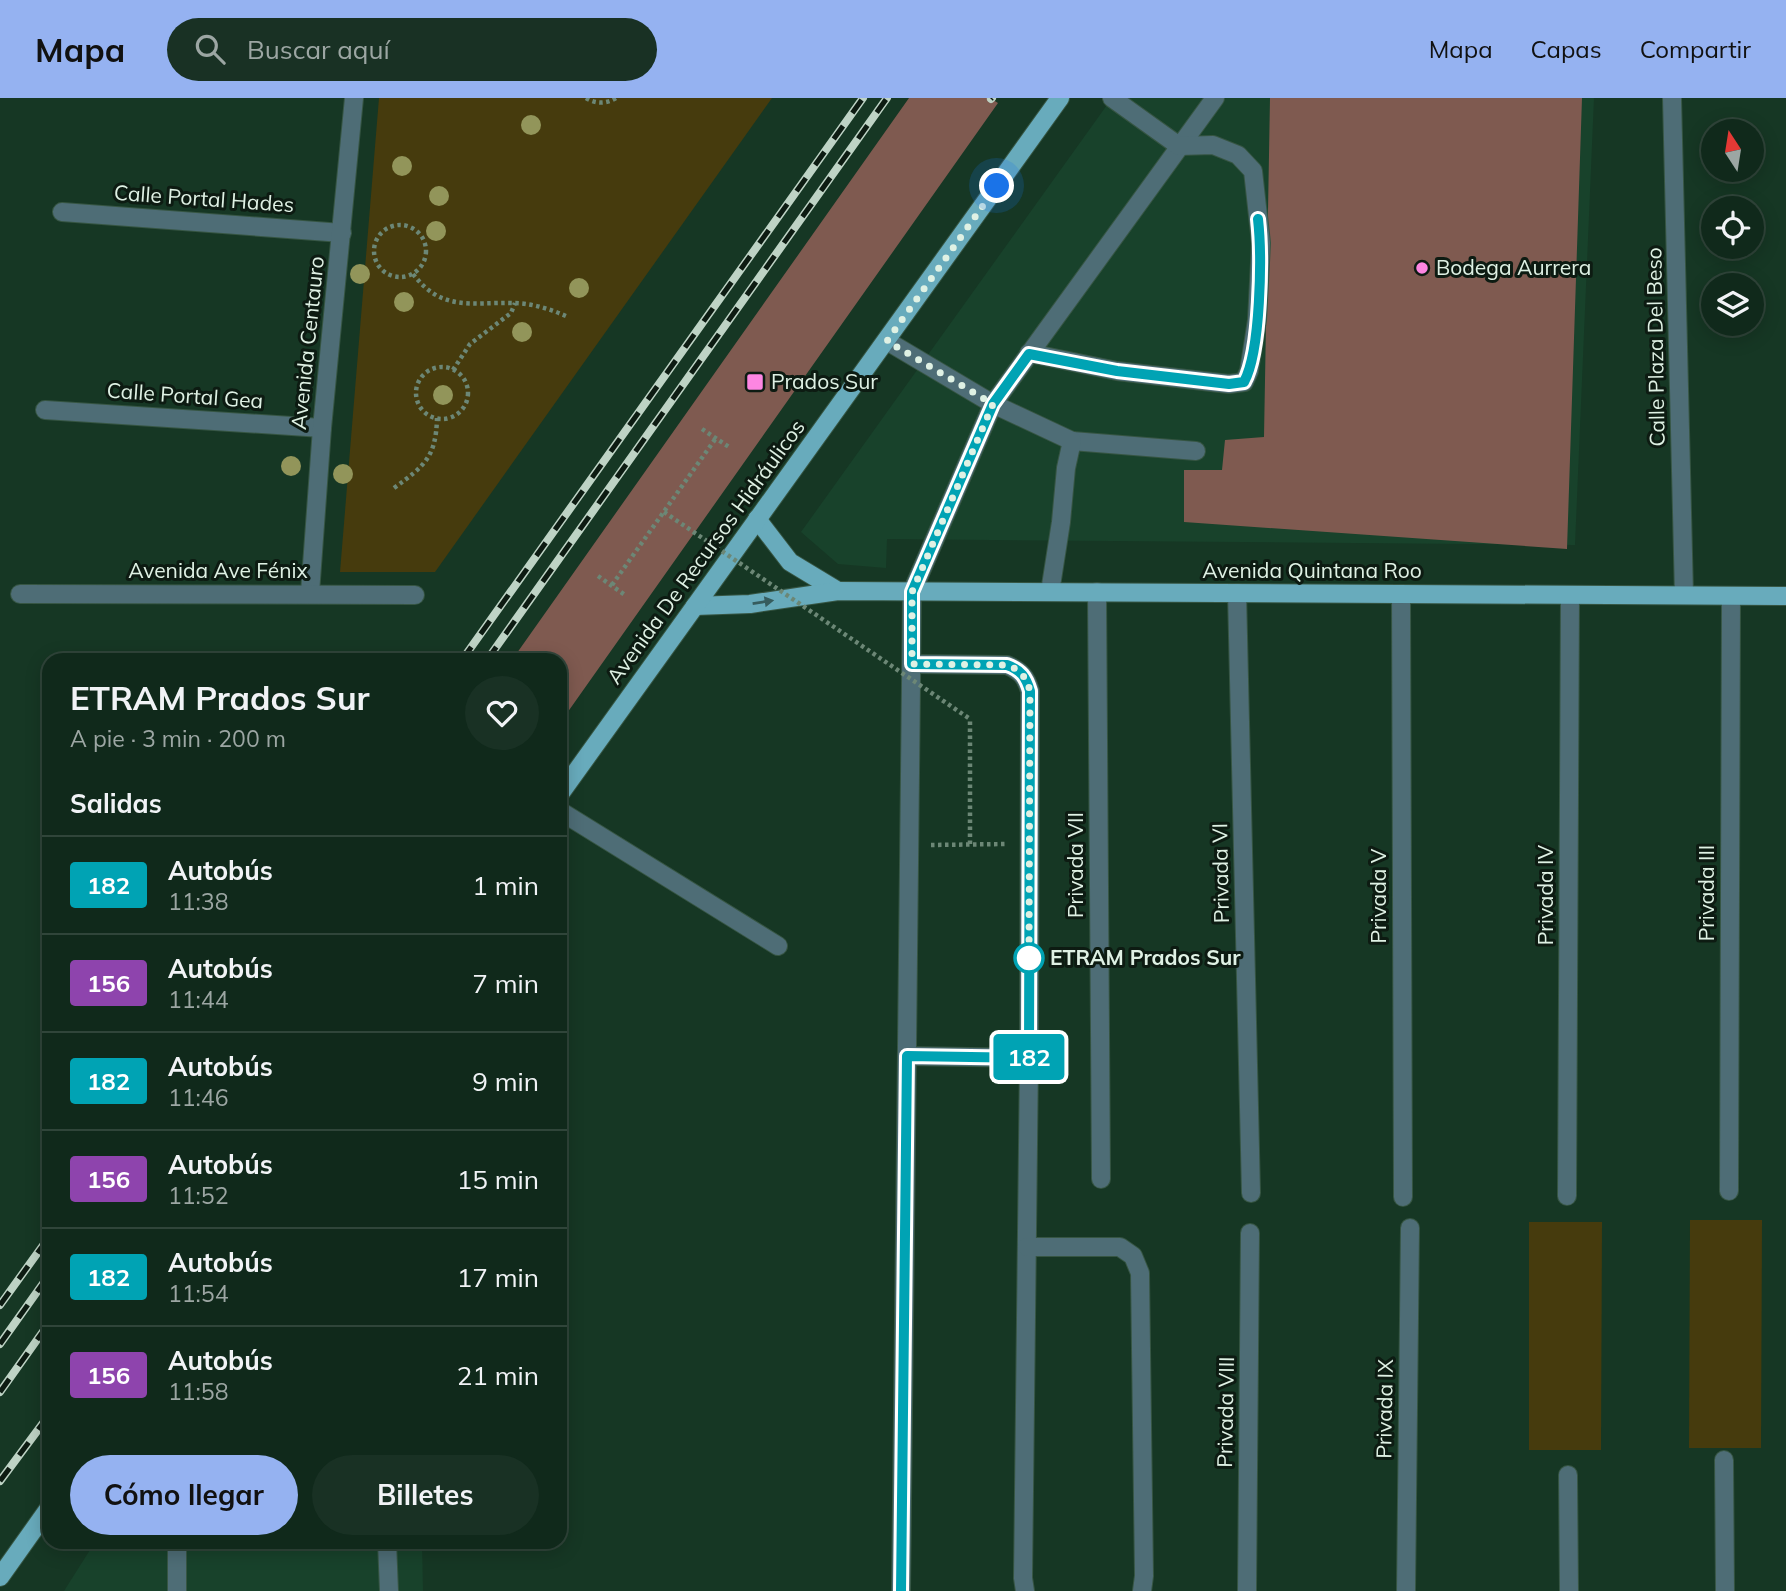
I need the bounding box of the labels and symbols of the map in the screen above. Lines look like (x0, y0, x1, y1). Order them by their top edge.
north arrow (1701, 119, 1764, 182)
your location (979, 168, 1014, 203)
street label: Calle Portal Hades (113, 179, 295, 217)
street label: Calle Plaza Del Beso (1640, 247, 1670, 447)
place label: Bodega Aurrera (1436, 254, 1591, 280)
street label: Avenida Centauro (285, 255, 329, 431)
marker: Bodega Aurrera (1414, 260, 1430, 276)
place label: Prados Sur (771, 368, 878, 394)
marker: Prados Sur (745, 372, 765, 392)
street label: Calle Portal Gea (106, 377, 264, 413)
street label: Avenida De Recursos Hidráulicos (600, 414, 810, 689)
street label: Avenida Ave Fénix (128, 557, 308, 583)
street label: Avenida Quintana Roo (1202, 557, 1422, 583)
one-way arrow (752, 596, 774, 607)
street label: Privada VII (1062, 812, 1088, 918)
street label: Privada VI (1206, 823, 1234, 923)
street label: Privada IV (1532, 844, 1558, 945)
street label: Privada III (1693, 845, 1719, 941)
street label: Privada V (1365, 848, 1391, 943)
marker: ETRAM Prados Sur (1014, 943, 1044, 973)
place label: ETRAM Prados Sur (1050, 944, 1241, 970)
line badge: 182 (989, 1034, 1069, 1080)
street label: Privada VIII (1211, 1356, 1239, 1468)
street label: Privada IX (1370, 1359, 1398, 1459)

